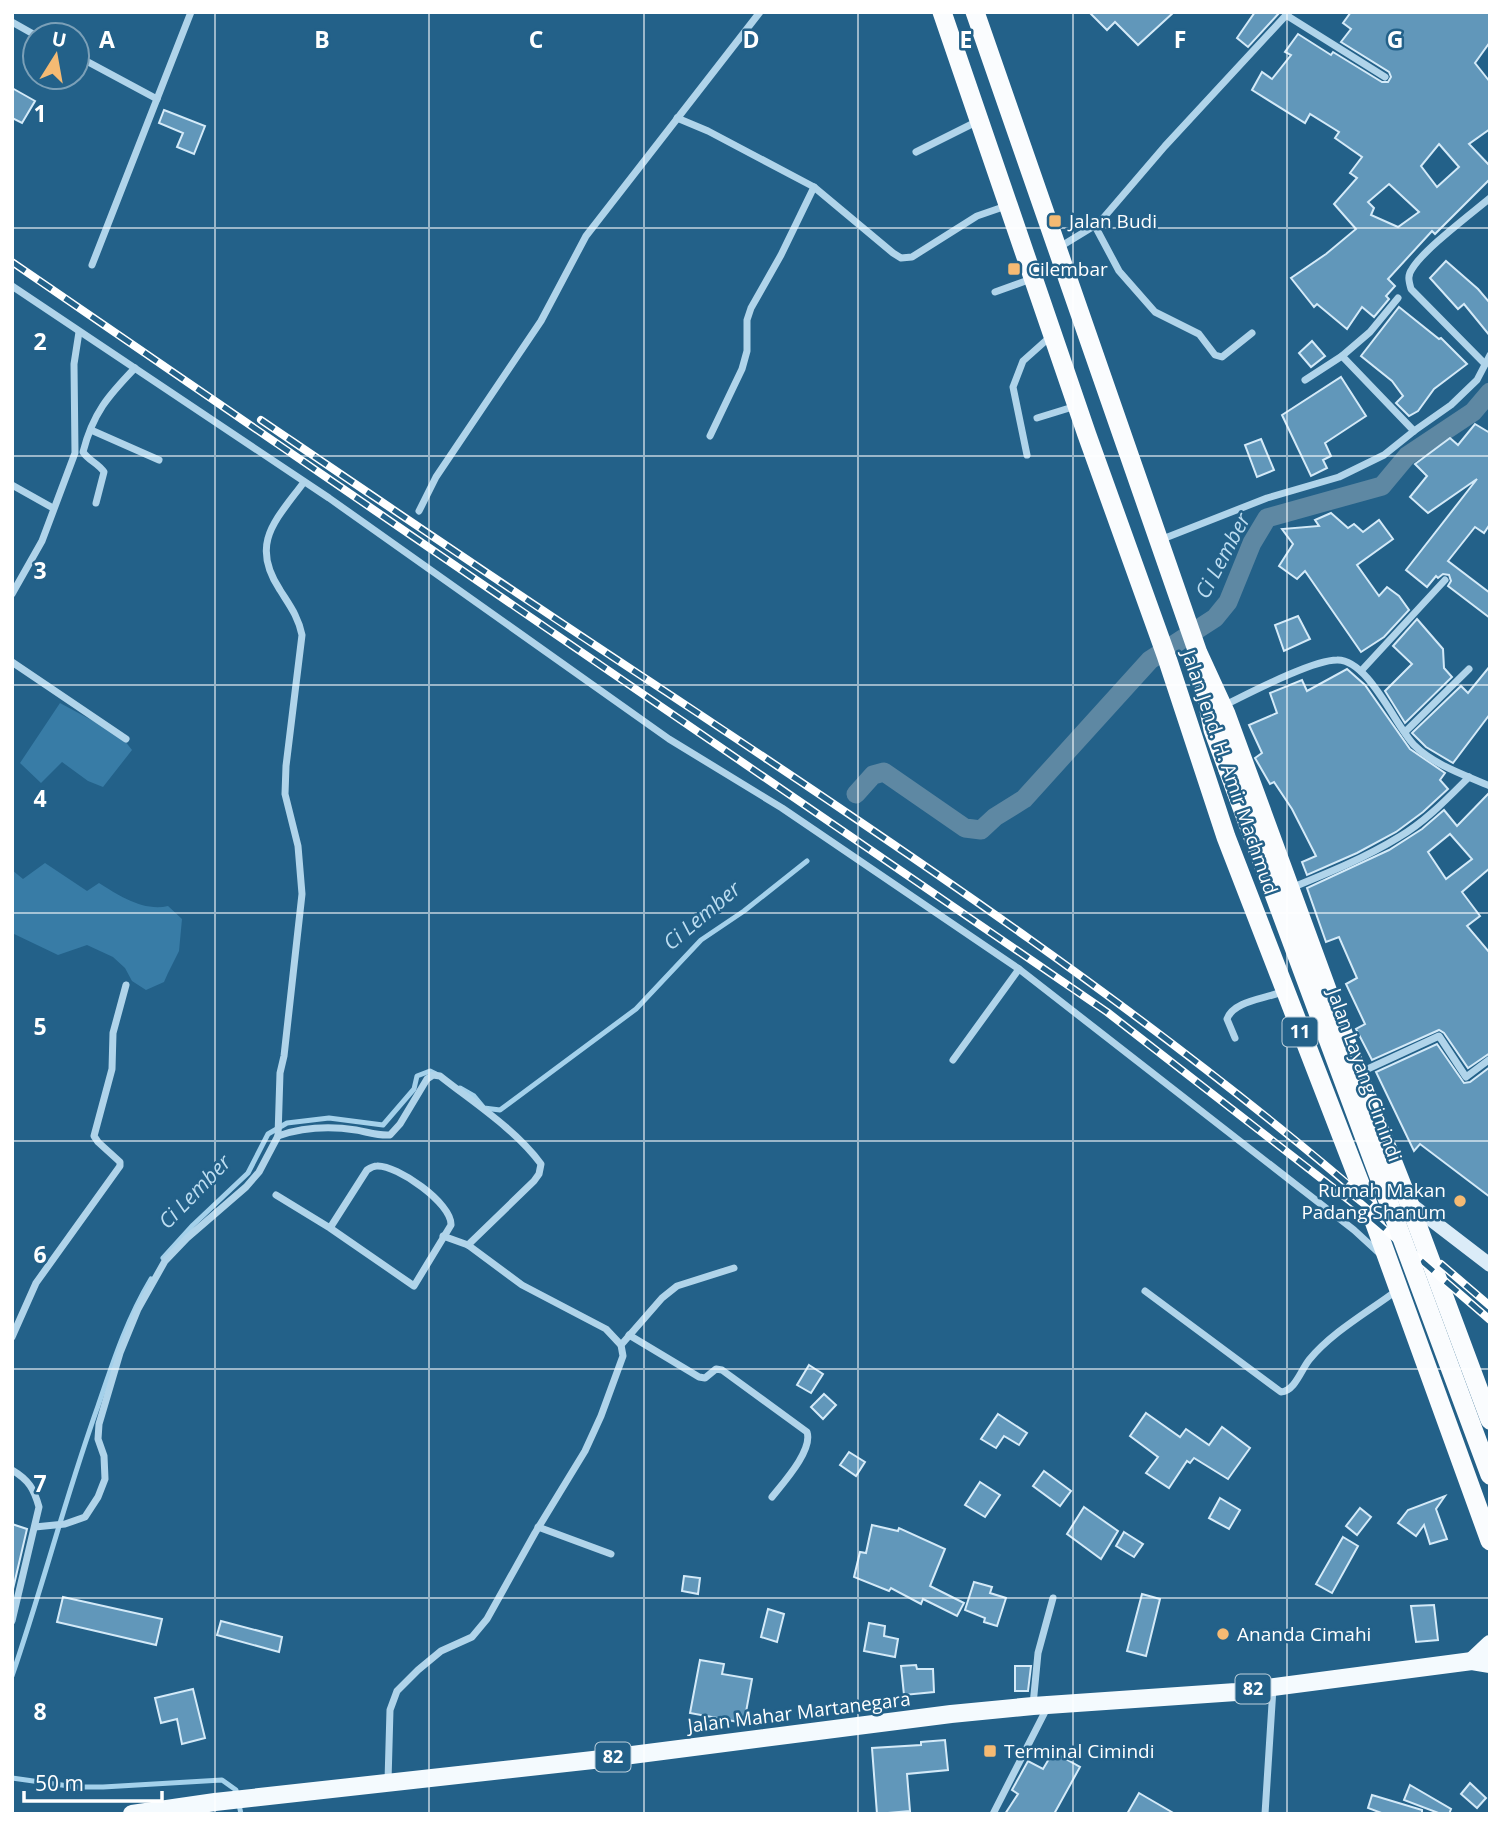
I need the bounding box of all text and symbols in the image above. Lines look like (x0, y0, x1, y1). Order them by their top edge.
north arrow (21, 21, 91, 91)
text: A (99, 23, 115, 55)
text: B (314, 23, 330, 55)
text: C (529, 23, 543, 55)
text: D (742, 23, 760, 55)
text: E (960, 23, 972, 55)
text: F (1174, 23, 1186, 55)
text: G (1387, 23, 1403, 55)
text: U (50, 25, 69, 53)
text: 1 (33, 97, 47, 129)
place label: Jalan Budi (1067, 208, 1157, 234)
marker: Jalan Budi (1047, 213, 1063, 229)
place label: Cilembar (1028, 256, 1108, 282)
marker: Cilembar (1006, 261, 1022, 277)
text: 2 (33, 325, 47, 357)
water label: Ci Lember (1188, 507, 1257, 603)
text: 3 (33, 554, 47, 586)
street label: Jalan Jend. H. Amir Machmud (1175, 644, 1284, 898)
text: 4 (33, 782, 47, 814)
water label: Ci Lember (657, 874, 746, 956)
street label: Jalan Layang Cimindi (1321, 983, 1408, 1165)
text: 5 (33, 1010, 47, 1042)
road number: 11 (1282, 1017, 1318, 1046)
water label: Ci Lember (152, 1148, 237, 1234)
place label: Rumah Makan Padang Shanum (1301, 1177, 1446, 1225)
marker: Rumah Makan Padang Shanum (1452, 1193, 1468, 1209)
text: 6 (33, 1238, 47, 1270)
text: 7 (33, 1467, 47, 1499)
place label: Ananda Cimahi (1237, 1621, 1371, 1647)
marker: Ananda Cimahi (1215, 1626, 1231, 1642)
road number: 82 (1236, 1674, 1270, 1704)
street label: Jalan Mahar Martanegara (684, 1685, 912, 1739)
text: 8 (33, 1695, 47, 1727)
place label: Terminal Cimindi (1004, 1738, 1154, 1764)
road number: 82 (596, 1742, 630, 1772)
marker: Terminal Cimindi (982, 1743, 998, 1759)
scale bar (24, 1759, 163, 1803)
text: 50 m (35, 1769, 84, 1797)

